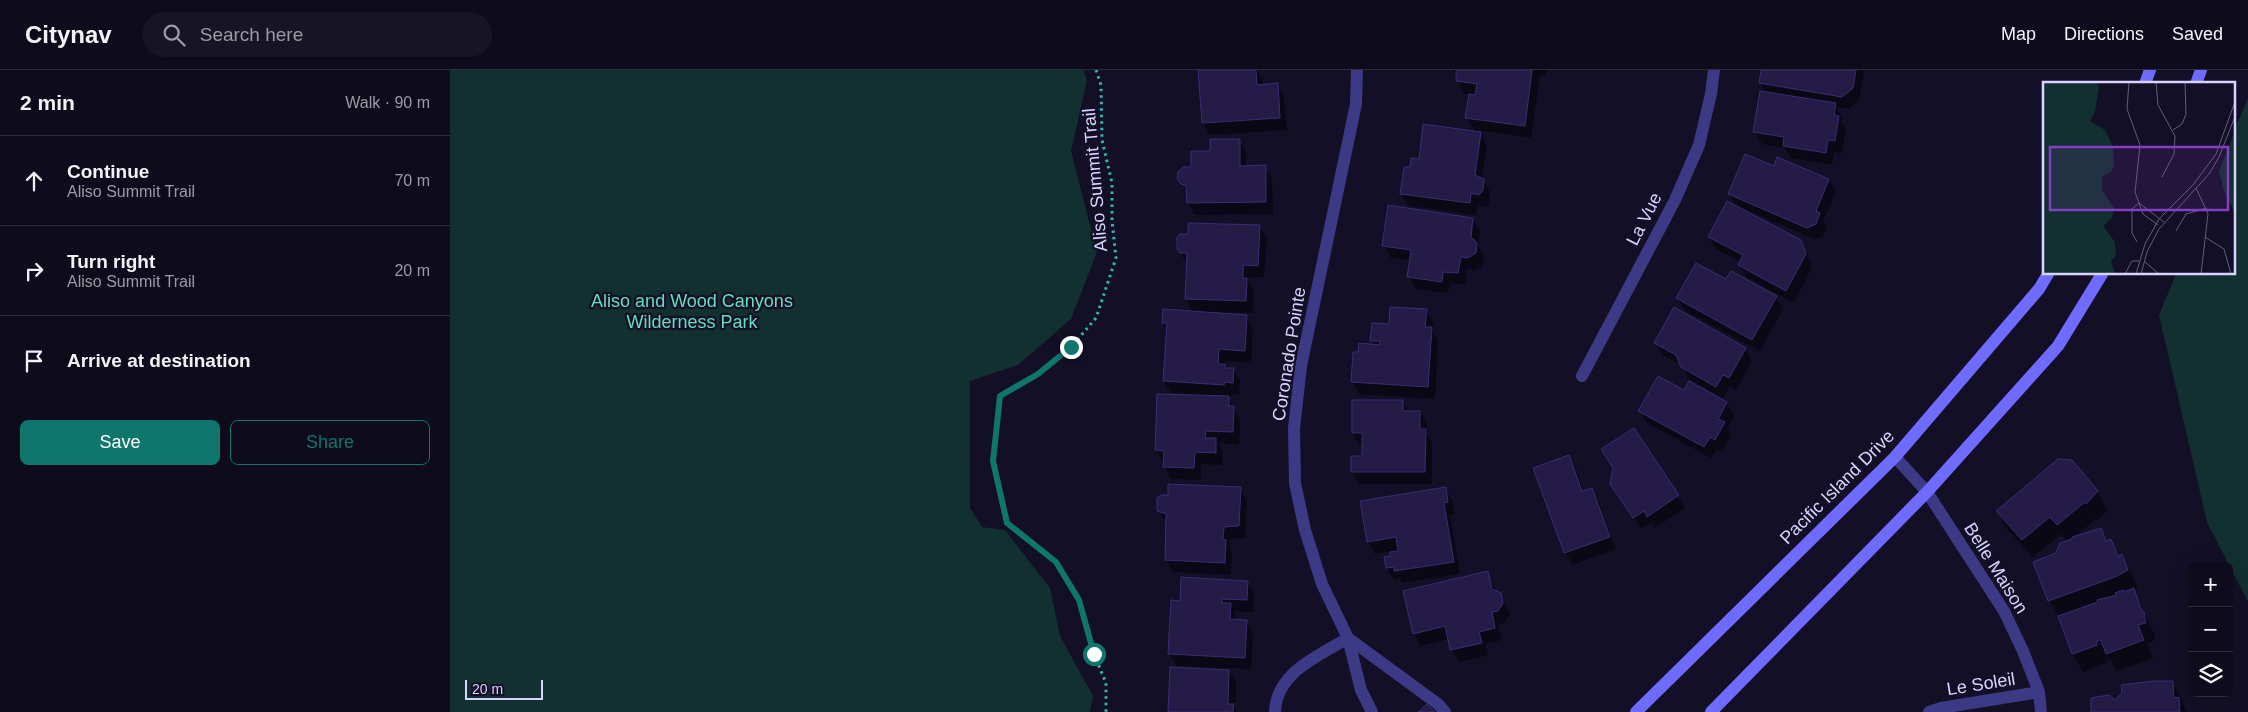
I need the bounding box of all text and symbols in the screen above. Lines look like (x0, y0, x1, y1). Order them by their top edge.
search box (142, 12, 492, 57)
text: Citynav (25, 21, 112, 48)
icon: search (160, 21, 188, 49)
text: Search here (200, 24, 303, 45)
text: Map (2001, 24, 2036, 44)
text: Directions (2064, 24, 2144, 44)
text: Saved (2172, 24, 2223, 44)
inset map (2043, 82, 2236, 275)
text: 2 min (20, 91, 75, 114)
text: Walk · 90 m (345, 94, 430, 111)
street label: Aliso Summit Trail (1079, 107, 1111, 253)
text: Continue (67, 161, 149, 182)
icon: ahead (20, 167, 48, 195)
text: 70 m (394, 172, 430, 189)
text: Aliso Summit Trail (67, 183, 195, 200)
street label: La Vue (1622, 189, 1666, 249)
text: Turn right (67, 251, 155, 272)
icon: right (20, 257, 48, 285)
text: 20 m (394, 262, 430, 279)
text: Aliso Summit Trail (67, 273, 195, 290)
street label: Coronado Pointe (1269, 286, 1309, 422)
park label: Aliso and Wood Canyons Wilderness Park (591, 291, 793, 332)
route end (1060, 336, 1083, 359)
icon: arrive (20, 347, 48, 375)
text: Arrive at destination (67, 350, 251, 371)
button: Save (20, 420, 220, 465)
button: Share (230, 420, 430, 465)
street label: Pacific Island Drive (1776, 426, 1898, 548)
street label: Belle Maison (1960, 519, 2032, 617)
map controls (2188, 562, 2233, 697)
button: + (2188, 562, 2233, 607)
button: − (2188, 607, 2233, 652)
route start (1083, 643, 1106, 666)
button: layers (2188, 652, 2233, 697)
street label: Le Soleil (1945, 669, 2017, 699)
scale bar (465, 677, 542, 700)
text: 20 m (472, 681, 503, 697)

